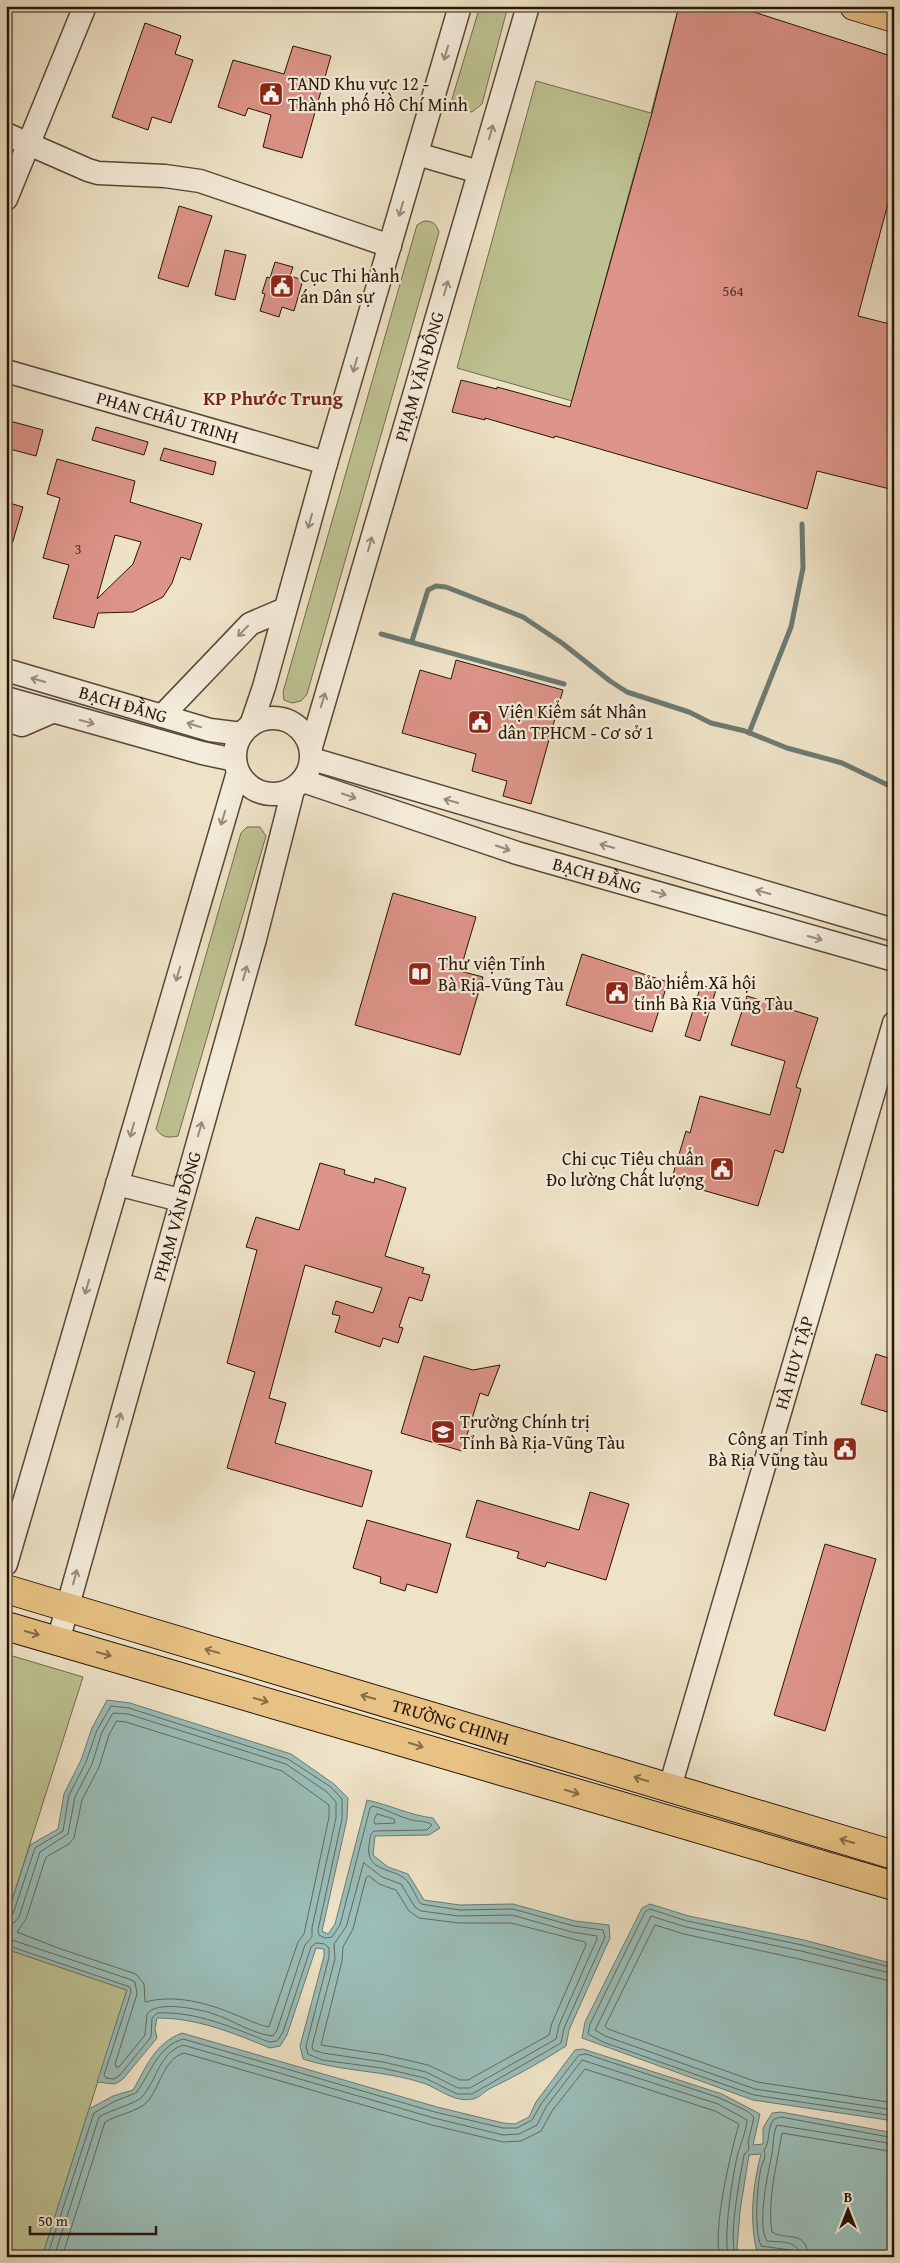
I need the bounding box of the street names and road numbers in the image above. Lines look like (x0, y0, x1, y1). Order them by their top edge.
street label: PHẠM VĂN ĐỒNG (387, 308, 451, 445)
street label: PHAN CHÂU TRINH (93, 384, 242, 450)
street label: BẠCH ĐẰNG (76, 678, 171, 730)
street label: BẠCH ĐẰNG (550, 850, 645, 901)
street label: PHẠM VĂN ĐỒNG (146, 1148, 208, 1284)
street label: HÀ HUY TẬP (767, 1313, 820, 1413)
street label: TRƯỜNG CHINH (389, 1691, 513, 1752)

